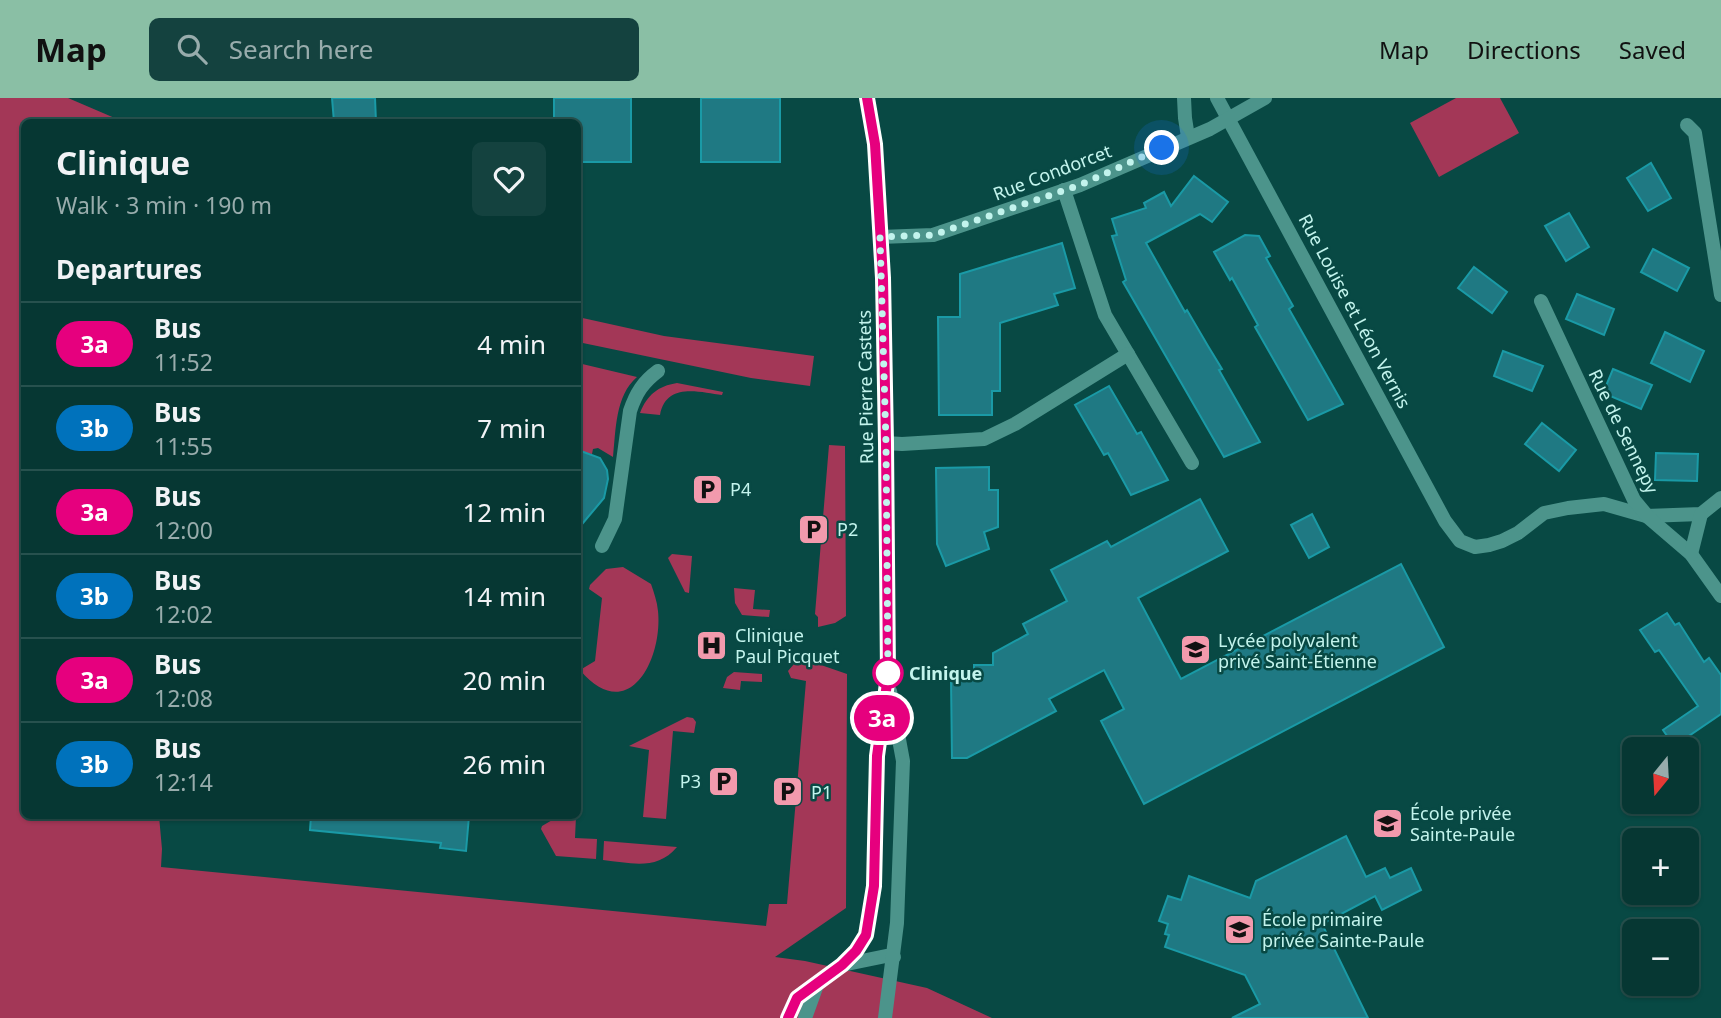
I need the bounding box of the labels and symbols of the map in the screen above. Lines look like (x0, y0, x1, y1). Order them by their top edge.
your location (1144, 130, 1179, 165)
street label: Rue Condorcet (989, 138, 1115, 206)
street label: Rue Louise et Léon Vernis (1294, 210, 1416, 412)
street label: Rue Pierre Castets (852, 310, 878, 464)
street label: Rue de Sennepy (1584, 365, 1665, 498)
parking icon: P4 (690, 472, 724, 506)
place label: P4 (730, 477, 751, 501)
parking icon: P2 (797, 512, 831, 546)
place label: P2 (837, 517, 858, 541)
place label: Clinique Paul Picquet (735, 623, 840, 668)
hospital icon: Clinique Paul Picquet (695, 628, 729, 662)
place label: Lycée polyvalent privé Saint-Étienne (1218, 628, 1377, 673)
school or university icon: Lycée polyvalent privé Saint-Étienne (1178, 633, 1212, 667)
marker: Clinique (873, 658, 903, 688)
place label: Clinique (909, 661, 982, 685)
line badge: 3a (850, 695, 914, 741)
north arrow (1622, 737, 1699, 814)
parking icon: P3 (707, 764, 741, 798)
place label: P3 (680, 769, 701, 793)
parking icon: P1 (771, 775, 805, 809)
place label: P1 (811, 780, 832, 804)
place label: École privée Sainte-Paule (1410, 801, 1515, 846)
school or university icon: École privée Sainte-Paule (1370, 806, 1404, 840)
place label: École primaire privée Sainte-Paule (1262, 907, 1424, 952)
school or university icon: École primaire privée Sainte-Paule (1222, 912, 1256, 946)

